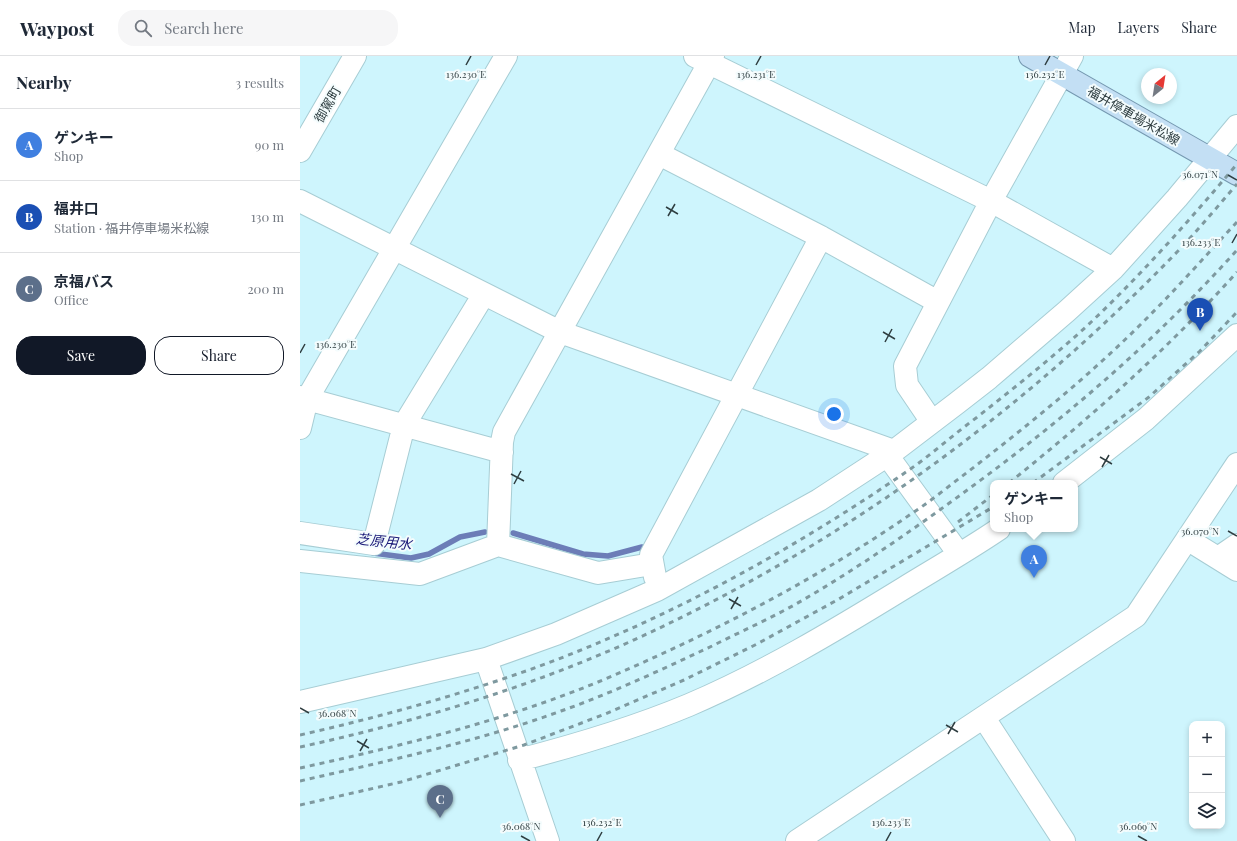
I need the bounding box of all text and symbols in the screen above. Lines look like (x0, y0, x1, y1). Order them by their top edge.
search box (118, 10, 398, 46)
text: Waypost (20, 15, 94, 41)
icon: search (132, 17, 154, 39)
text: Search here (164, 18, 244, 38)
text: Map (1068, 18, 1096, 37)
text: Layers (1118, 18, 1159, 37)
text: Share (1181, 18, 1217, 37)
text: 136.230°E (446, 67, 486, 81)
text: 136.231°E (737, 67, 775, 81)
text: 136.232°E (1025, 67, 1065, 81)
north arrow (1141, 68, 1177, 104)
text: Nearby (16, 71, 71, 93)
text: 3 results (235, 74, 284, 91)
street label: 福井停車場米松線 (1085, 82, 1183, 148)
street label: 御駕町 (310, 83, 344, 125)
text: ゲンキー (54, 127, 114, 147)
text: A (25, 136, 33, 153)
text: 90 m (255, 136, 284, 153)
text: Shop (54, 147, 83, 164)
text: 36.071°N (1182, 167, 1218, 181)
text: 福井口 (54, 198, 99, 218)
text: B (25, 208, 33, 225)
text: 130 m (251, 208, 284, 225)
text: Station · 福井停車場米松線 (54, 219, 209, 236)
text: 136.233°E (1182, 235, 1220, 249)
text: 京福バス (54, 271, 114, 291)
text: C (24, 280, 34, 297)
text: 200 m (247, 280, 284, 297)
text: Office (54, 291, 89, 308)
pin: B (1187, 298, 1213, 331)
button: Save (16, 336, 146, 375)
button: Share (154, 336, 284, 375)
text: 136.230°E (316, 337, 356, 351)
your location (824, 404, 844, 424)
popup (990, 480, 1078, 532)
text: ゲンキー (1004, 488, 1064, 508)
text: Shop (1004, 508, 1033, 525)
text: 36.070°N (1181, 524, 1219, 538)
water label: 芝原用水 (355, 529, 415, 554)
pin: A (1021, 545, 1047, 578)
text: 36.068°N (318, 706, 356, 720)
map controls (1189, 721, 1225, 829)
button: + (1189, 721, 1225, 757)
button: − (1189, 757, 1225, 793)
pin: C (427, 785, 453, 818)
button: layers (1189, 793, 1225, 829)
text: 136.232°E (582, 815, 622, 829)
text: 136.233°E (872, 815, 910, 829)
text: 36.068°N (502, 819, 540, 833)
text: 36.069°N (1119, 819, 1157, 833)

